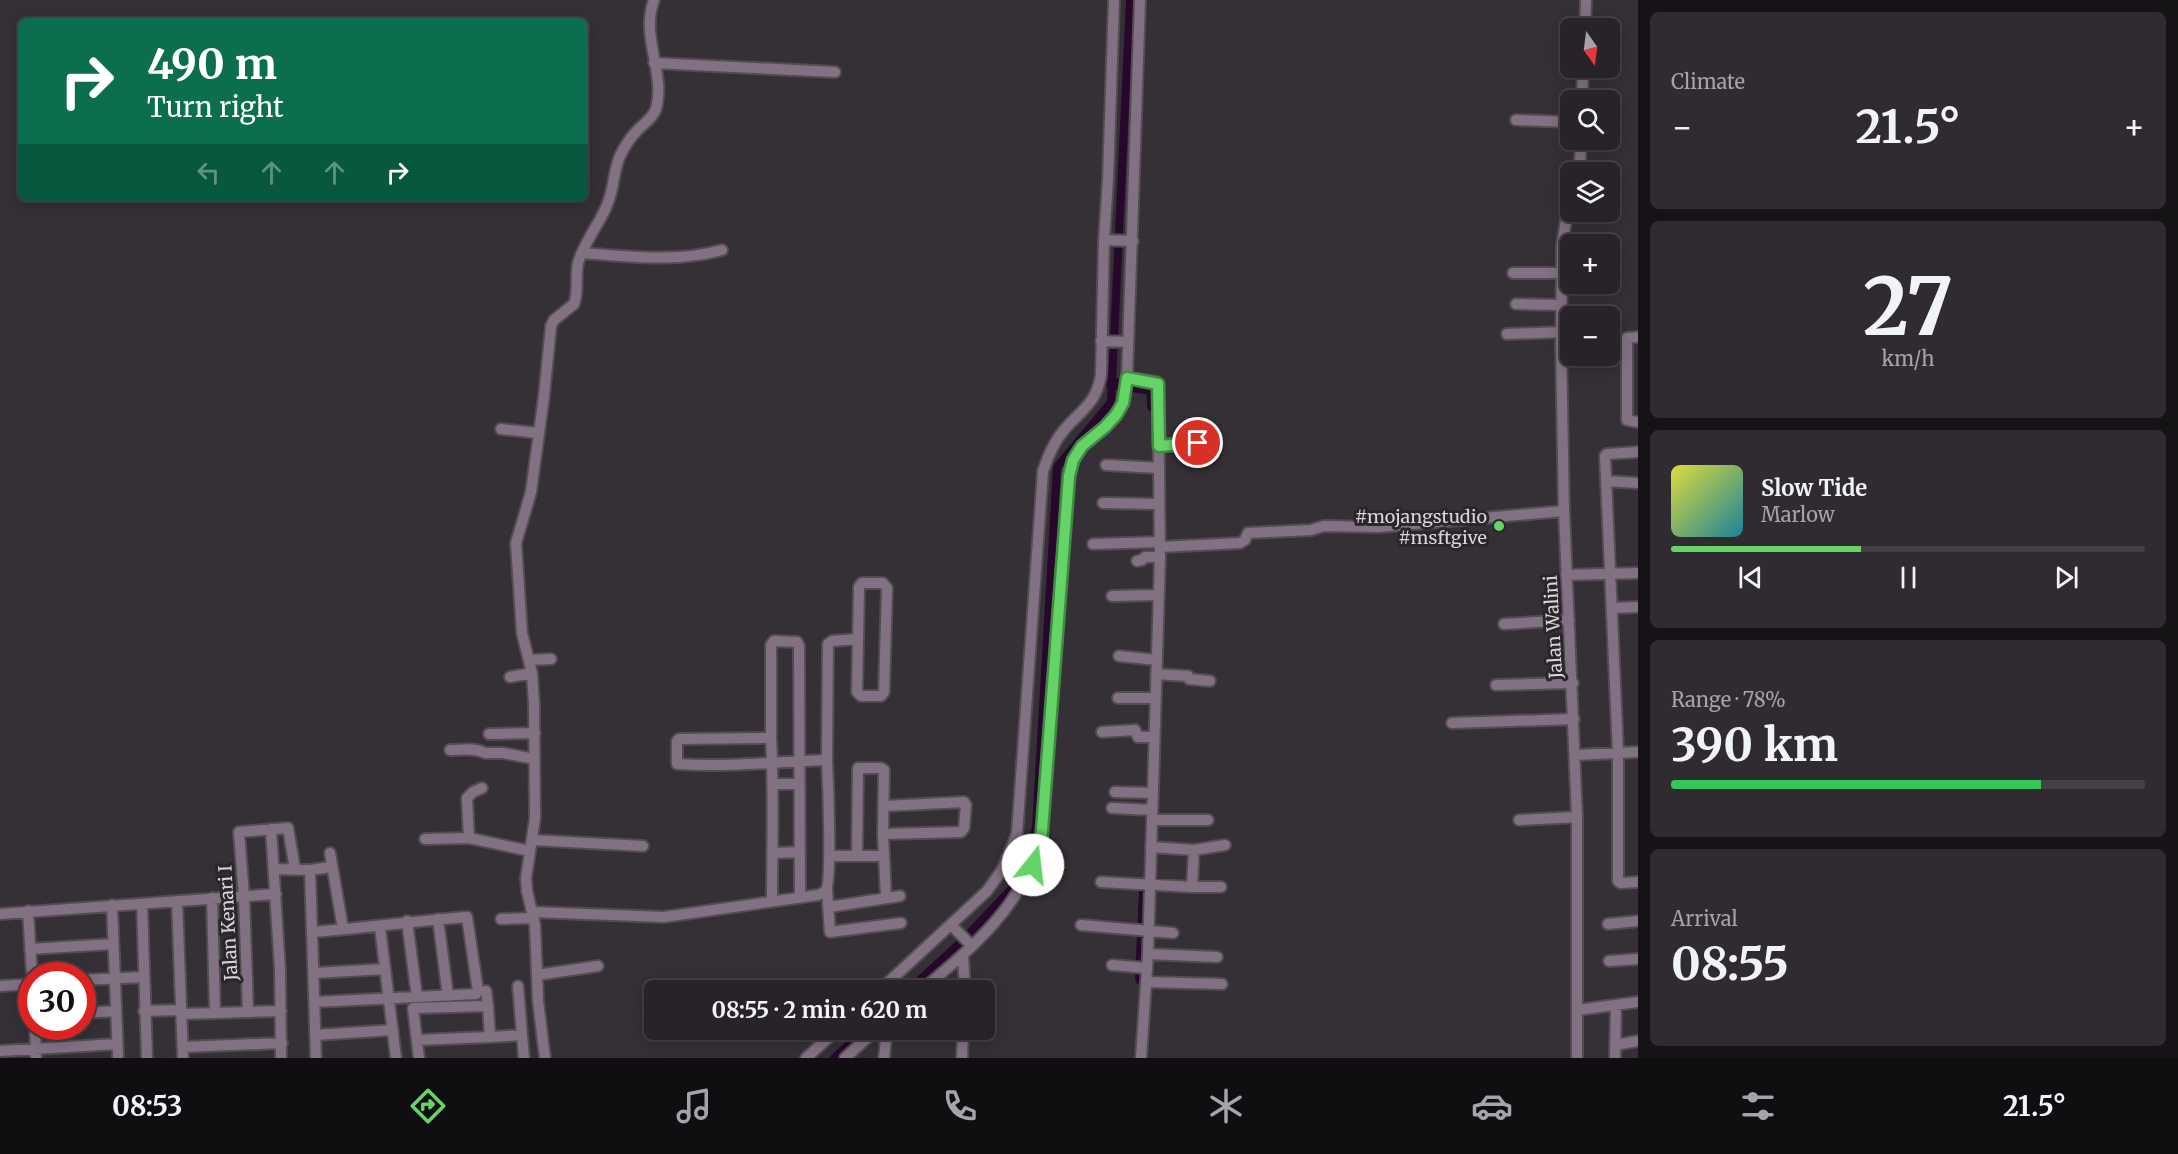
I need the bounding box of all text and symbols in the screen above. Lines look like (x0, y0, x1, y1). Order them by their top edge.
north arrow (1560, 18, 1620, 78)
map controls (1560, 18, 1620, 366)
text: 490 m (147, 38, 277, 90)
icon: right (48, 42, 126, 120)
text: Climate (1671, 69, 1745, 94)
text: Turn right (147, 90, 284, 124)
button: search (1560, 90, 1620, 150)
text: 21.5° (1856, 99, 1960, 155)
text: − (1671, 107, 1693, 148)
text: + (2123, 107, 2145, 148)
icon: left (192, 156, 225, 189)
icon: ahead (255, 156, 288, 189)
icon: ahead (318, 156, 351, 189)
icon: right (381, 156, 414, 189)
button: layers (1560, 162, 1620, 222)
button: + (1560, 234, 1620, 294)
text: 27 (1863, 258, 1953, 356)
button: − (1560, 306, 1620, 366)
text: km/h (1882, 346, 1934, 371)
pin (1172, 417, 1223, 468)
icon: arrive (1181, 426, 1214, 459)
text: Slow Tide (1761, 474, 1867, 502)
text: Marlow (1761, 502, 1835, 527)
place label: #mojangstudio #msftgive (1355, 505, 1487, 549)
marker: #mojangstudio #msftgive (1492, 519, 1506, 533)
icon: previous (1734, 561, 1767, 594)
icon: pause (1892, 561, 1925, 594)
icon: next (2050, 561, 2083, 594)
street label: Jalan Walini (1539, 575, 1567, 680)
text: Range · 78% (1671, 687, 1786, 712)
text: 390 km (1671, 717, 1838, 773)
position arrow (1001, 833, 1065, 897)
street label: Jalan Kenari I (213, 865, 243, 982)
text: Arrival (1671, 906, 1738, 931)
text: 08:55 (1671, 936, 1789, 992)
speed limit sign: 30 (18, 962, 96, 1040)
text: 08:55 · 2 min · 620 m (712, 996, 927, 1024)
icon: directions (407, 1085, 449, 1127)
icon: music (673, 1085, 715, 1127)
icon: phone (939, 1085, 981, 1127)
icon: climate (1205, 1085, 1247, 1127)
icon: car (1471, 1085, 1513, 1127)
icon: filters (1737, 1085, 1779, 1127)
text: 08:53 (112, 1089, 182, 1123)
text: 21.5° (2003, 1089, 2066, 1123)

